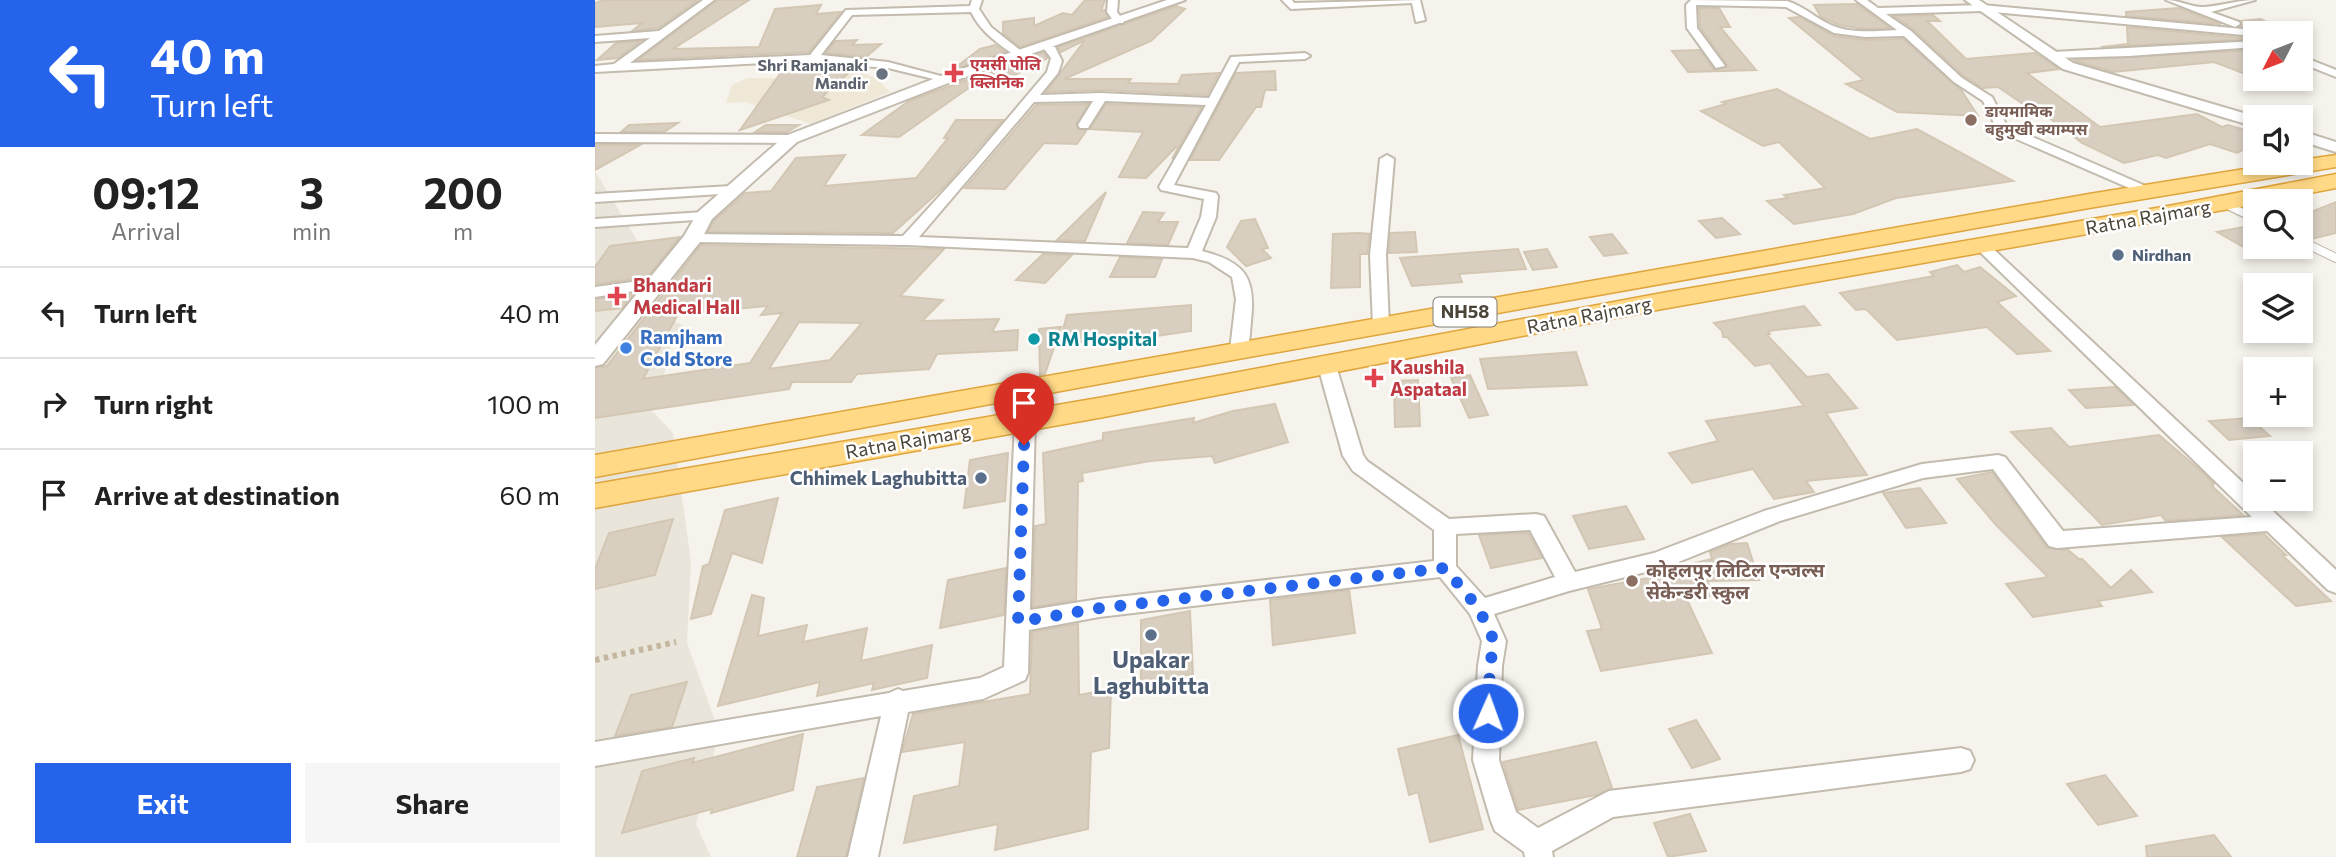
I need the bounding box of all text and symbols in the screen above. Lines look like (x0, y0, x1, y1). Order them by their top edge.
north arrow (2243, 21, 2313, 91)
map controls (2243, 21, 2313, 511)
text: 40 m (150, 24, 265, 84)
icon: left (35, 28, 126, 119)
place label: एमसी पोलि क्लिनिक (970, 54, 1042, 91)
place label: Shri Ramjanaki Mandir (757, 55, 868, 92)
marker: एमसी पोलि क्लिनिक (944, 63, 964, 83)
marker: Shri Ramjanaki Mandir (874, 66, 890, 82)
text: Turn left (150, 84, 274, 124)
place label: डायमामिक बहुमुखी क्याम्पस (1984, 101, 2089, 141)
button: sound (2243, 105, 2313, 175)
marker: डायमामिक बहुमुखी क्याम्पस (1963, 112, 1979, 128)
text: 09:12 (92, 166, 200, 218)
text: 3 (299, 166, 324, 218)
text: 200 (423, 166, 503, 218)
button: search (2243, 189, 2313, 259)
street label: Ratna Rajmarg (2084, 194, 2212, 239)
text: Arrival (111, 217, 181, 245)
text: min (292, 217, 331, 245)
text: m (453, 217, 473, 245)
place label: Nirdhan (2132, 245, 2191, 264)
marker: Nirdhan (2110, 247, 2126, 263)
place label: Bhandari Medical Hall (633, 273, 740, 318)
button: layers (2243, 273, 2313, 343)
marker: Bhandari Medical Hall (607, 286, 627, 306)
street label: Ratna Rajmarg (1525, 291, 1653, 338)
icon: left (35, 294, 73, 332)
text: Turn left (94, 297, 197, 328)
text: 40 m (500, 297, 560, 328)
road number: NH58 (1433, 298, 1497, 326)
place label: Ramjham Cold Store (640, 325, 732, 370)
place label: RM Hospital (1048, 327, 1157, 350)
marker: RM Hospital (1026, 331, 1042, 347)
marker: Ramjham Cold Store (618, 340, 634, 356)
place label: Kaushila Aspataal (1390, 355, 1467, 400)
button: + (2243, 357, 2313, 427)
marker: Kaushila Aspataal (1364, 368, 1384, 388)
pin (994, 373, 1054, 445)
icon: arrive (1005, 384, 1043, 422)
icon: right (35, 385, 73, 423)
text: Turn right (94, 388, 213, 419)
text: 100 m (487, 388, 560, 419)
street label: Ratna Rajmarg (844, 418, 972, 463)
button: − (2243, 441, 2313, 511)
place label: Chhimek Laghubitta (790, 466, 967, 489)
marker: Chhimek Laghubitta (973, 470, 989, 486)
icon: arrive (35, 476, 73, 514)
text: Arrive at destination (94, 479, 340, 510)
text: 60 m (500, 479, 560, 510)
place label: कोहलपुर लिटिल एन्जल्स सेकेन्डरी स्कुल (1646, 558, 1826, 605)
marker: कोहलपुर लिटिल एन्जल्स सेकेन्डरी स्कुल (1624, 573, 1640, 589)
marker: Upakar Laghubitta (1143, 627, 1159, 643)
place label: Upakar Laghubitta (1093, 645, 1209, 699)
position arrow (1451, 676, 1525, 750)
button: Exit (35, 763, 291, 843)
button: Share (305, 763, 560, 843)

